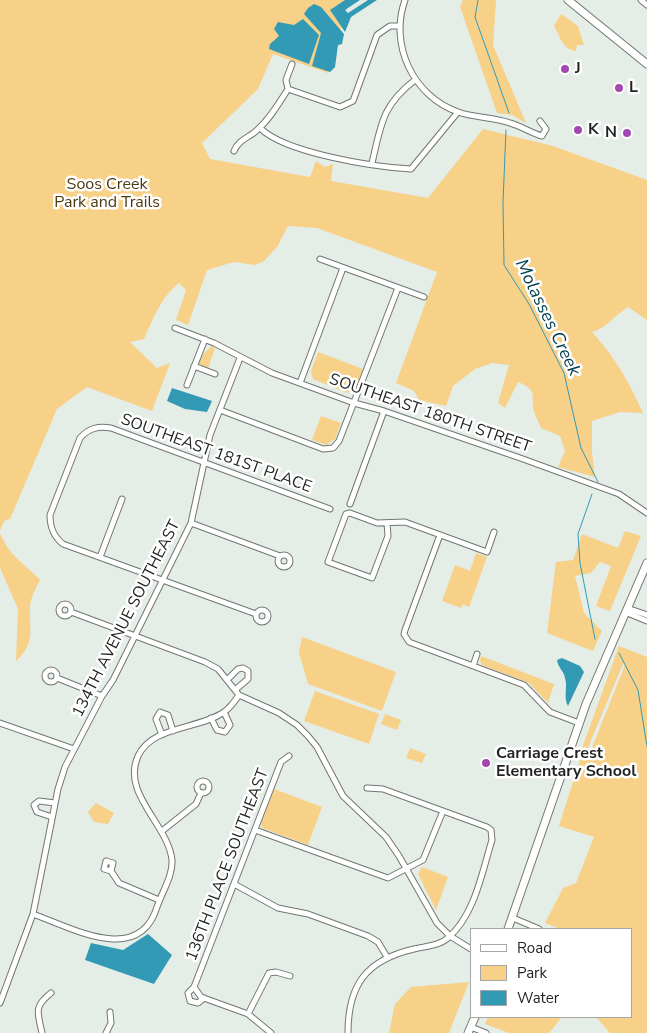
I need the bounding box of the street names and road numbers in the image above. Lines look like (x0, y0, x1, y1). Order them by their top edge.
street label: SOUTHEAST 180TH STREET (327, 370, 533, 458)
street label: SOUTHEAST 181ST PLACE (118, 410, 314, 498)
street label: 134TH AVENUE SOUTHEAST (69, 517, 185, 721)
street label: 136TH PLACE SOUTHEAST (182, 766, 274, 964)

